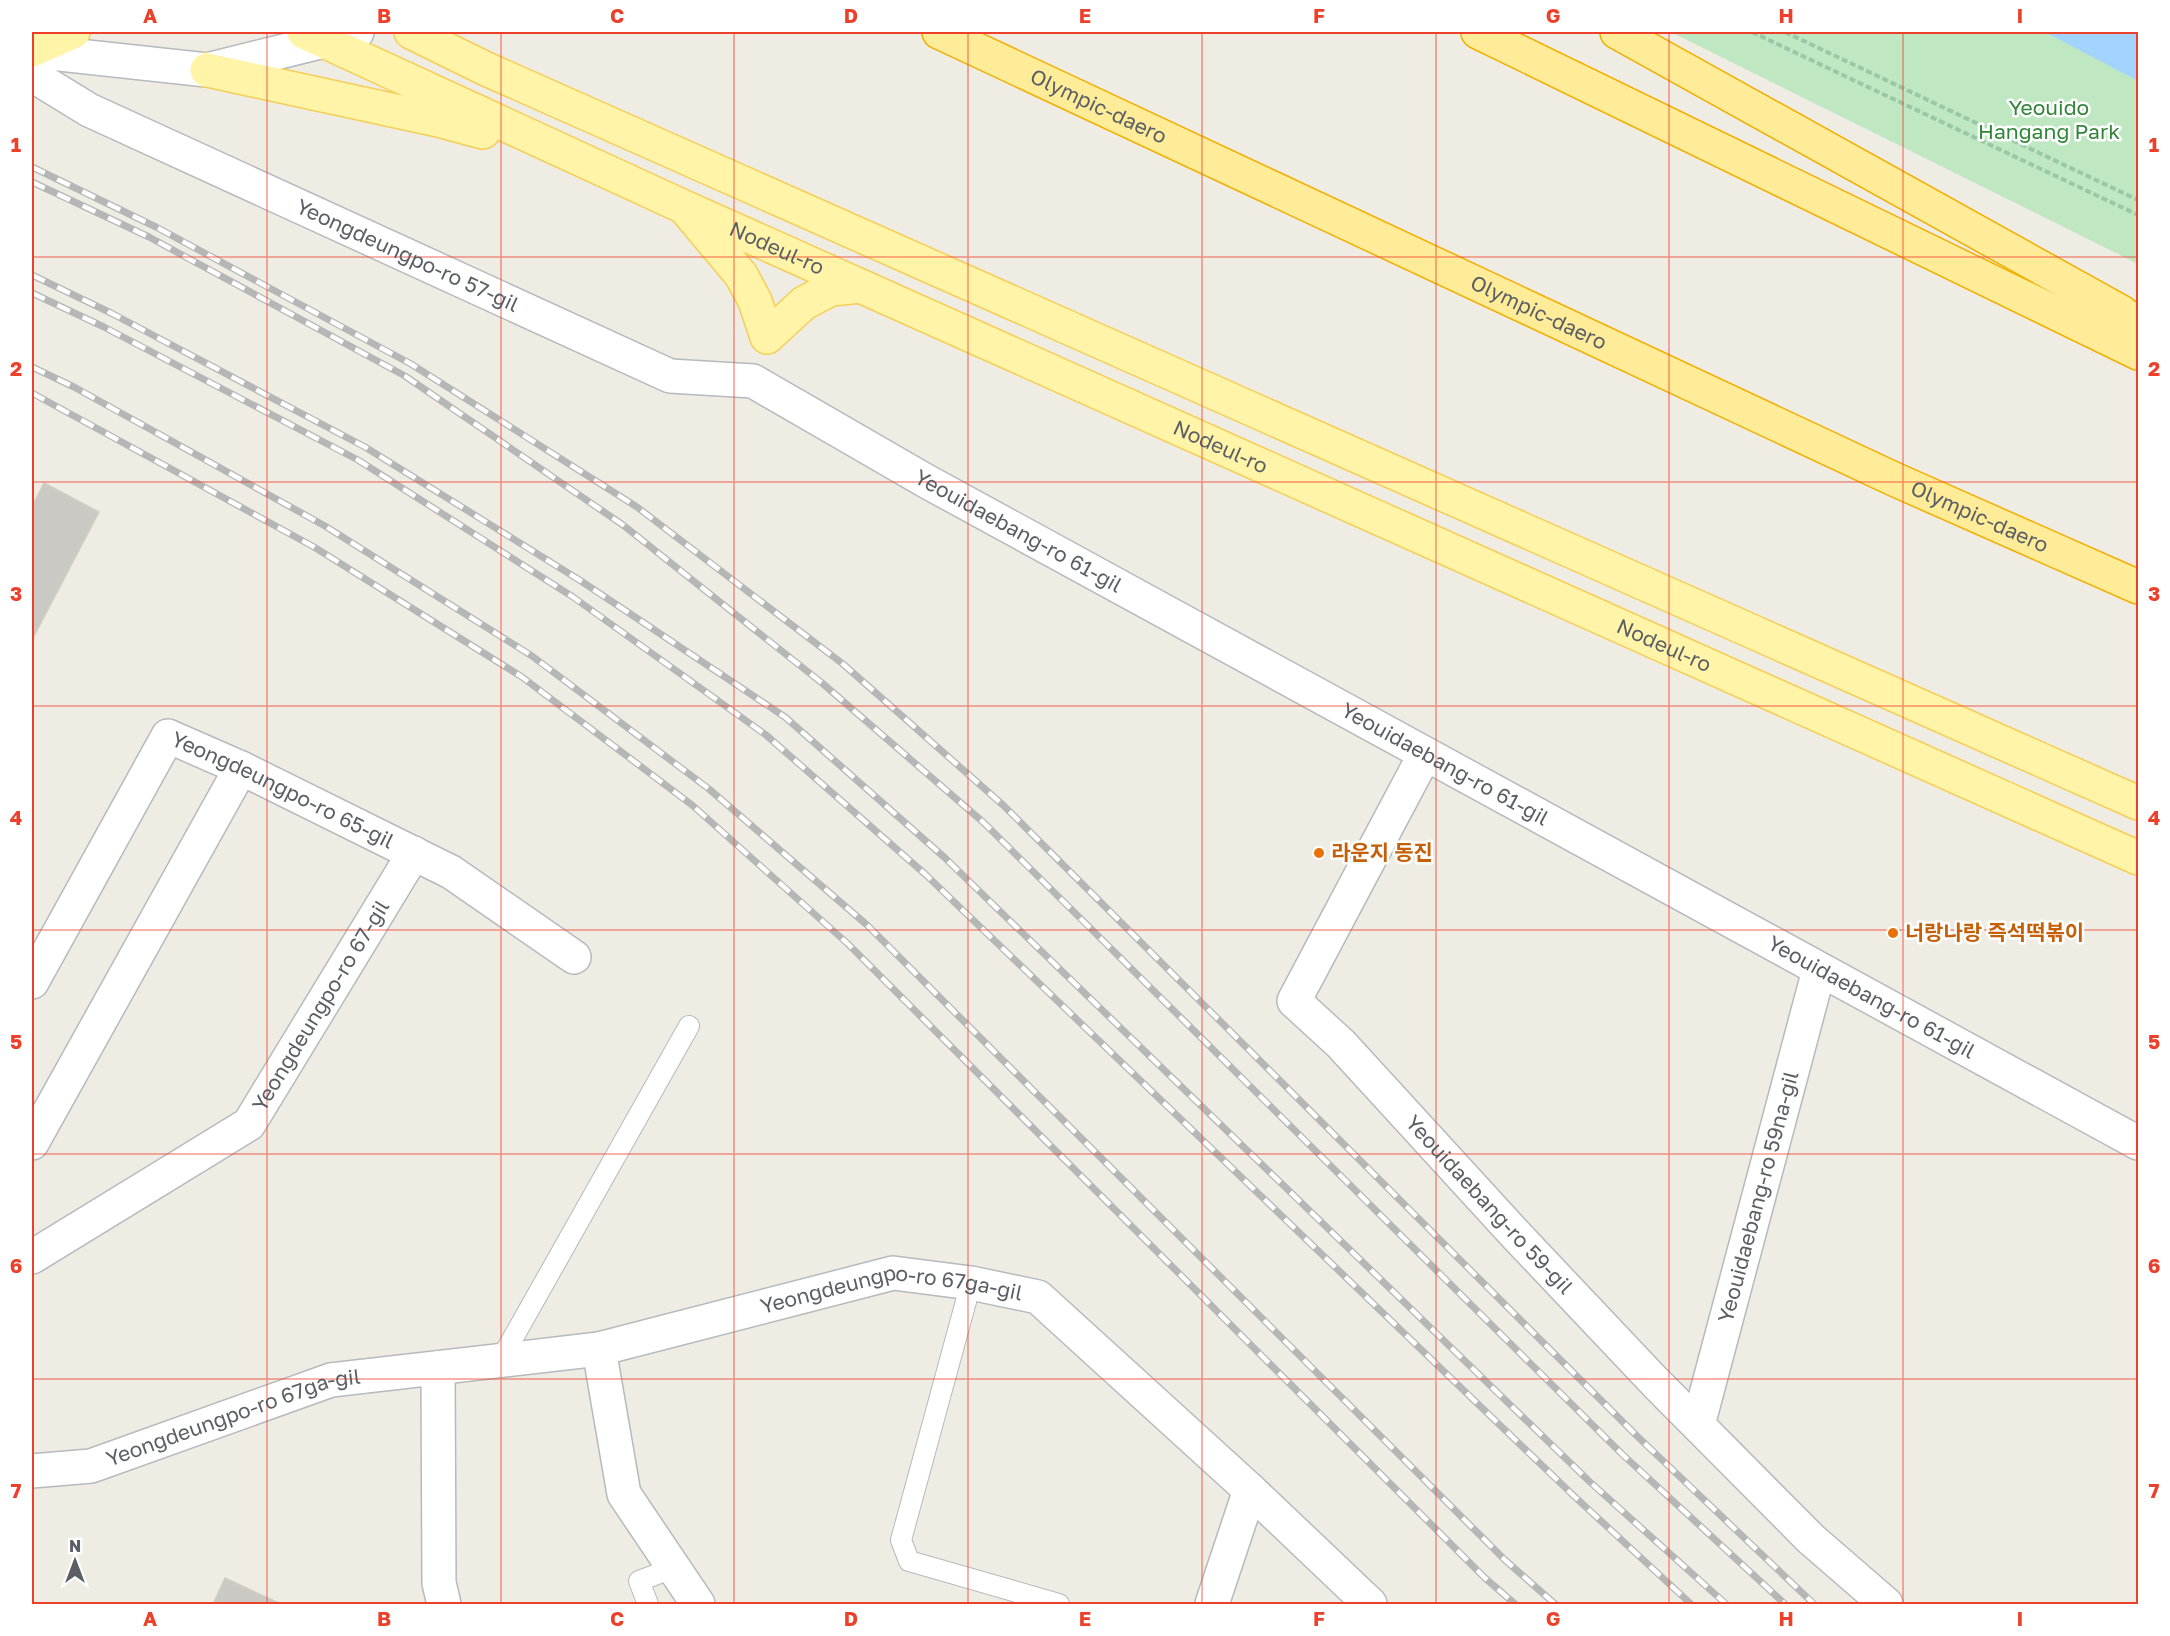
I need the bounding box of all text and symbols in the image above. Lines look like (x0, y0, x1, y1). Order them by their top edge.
text: A (143, 3, 157, 27)
text: B (377, 3, 391, 27)
text: C (610, 3, 624, 27)
text: D (844, 3, 858, 27)
text: E (1079, 3, 1091, 27)
text: F (1313, 3, 1325, 27)
text: G (1546, 3, 1560, 27)
text: H (1778, 3, 1794, 27)
text: I (2017, 3, 2023, 27)
street label: Olympic-daero (1026, 63, 1171, 149)
park label: Yeouido Hangang Park (1978, 94, 2120, 144)
text: 1 (11, 132, 21, 156)
text: 1 (2149, 132, 2159, 156)
street label: Yeongdeungpo-ro 57-gil (292, 193, 523, 317)
street label: Nodeul-ro (726, 215, 829, 280)
street label: Olympic-daero (1467, 269, 1611, 355)
text: 2 (10, 356, 22, 380)
text: 2 (2148, 356, 2160, 380)
street label: Nodeul-ro (1169, 414, 1272, 479)
street label: Yeouidaebang-ro 61-gil (910, 463, 1127, 598)
street label: Olympic-daero (1907, 474, 2053, 558)
text: 3 (10, 581, 22, 605)
text: 3 (2148, 581, 2160, 605)
street label: Nodeul-ro (1613, 612, 1716, 677)
street label: Yeouidaebang-ro 61-gil (1337, 696, 1554, 831)
street label: Yeongdeungpo-ro 65-gil (168, 725, 399, 854)
text: 4 (10, 805, 22, 829)
text: 4 (2148, 805, 2160, 829)
place label: 라운지 동진 (1331, 839, 1433, 865)
marker: 라운지 동진 (1312, 846, 1326, 860)
street label: Yeongdeungpo-ro 67-gil (246, 895, 394, 1116)
place label: 너랑나랑 즉석떡볶이 (1905, 919, 2084, 945)
marker: 너랑나랑 즉석떡볶이 (1886, 926, 1900, 940)
street label: Yeouidaebang-ro 61-gil (1764, 929, 1980, 1064)
text: 5 (10, 1029, 22, 1053)
text: 5 (2148, 1029, 2160, 1053)
street label: Yeouidaebang-ro 59na-gil (1712, 1068, 1804, 1325)
street label: Yeouidaebang-ro 59-gil (1401, 1109, 1579, 1299)
text: 6 (10, 1253, 22, 1277)
text: 6 (2148, 1253, 2160, 1277)
street label: Yeongdeungpo-ro 67ga-gil (758, 1259, 1025, 1319)
street label: Yeongdeungpo-ro 67ga-gil (102, 1363, 362, 1472)
text: 7 (11, 1478, 22, 1502)
text: 7 (2149, 1478, 2160, 1502)
north arrow (45, 1531, 105, 1591)
text: N (69, 1536, 81, 1556)
text: A (143, 1606, 157, 1630)
text: B (377, 1606, 391, 1630)
text: C (610, 1606, 624, 1630)
text: D (844, 1606, 858, 1630)
text: E (1079, 1606, 1091, 1630)
text: F (1313, 1606, 1325, 1630)
text: G (1546, 1606, 1560, 1630)
text: H (1778, 1606, 1794, 1630)
text: I (2017, 1606, 2023, 1630)

